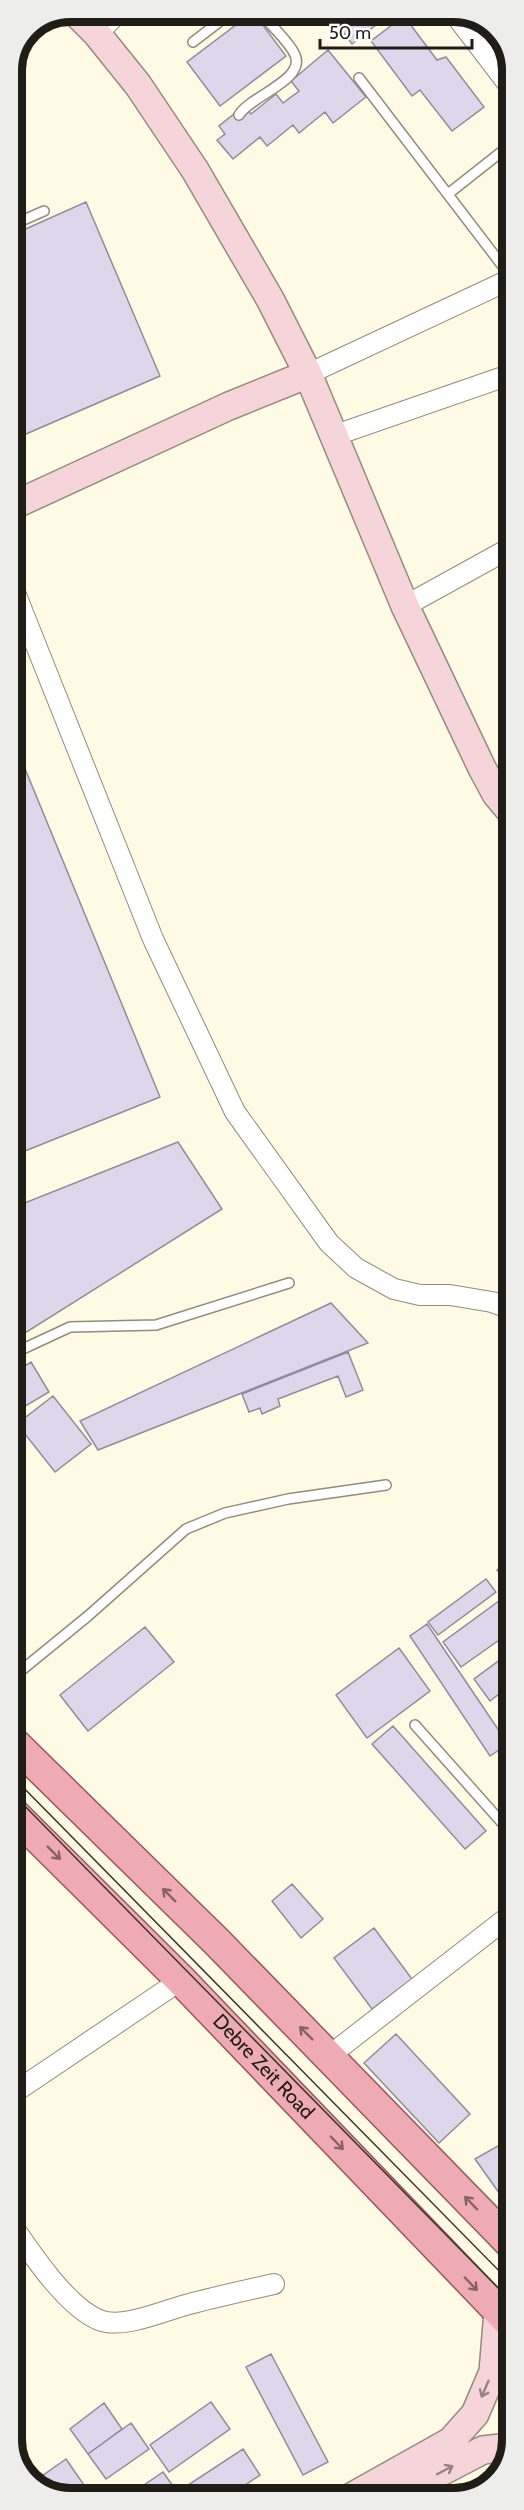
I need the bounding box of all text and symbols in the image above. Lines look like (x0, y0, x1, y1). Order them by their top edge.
scale bar (320, 12, 472, 50)
text: 50 m (329, 22, 371, 44)
one-way arrow (46, 1846, 61, 1861)
one-way arrow (161, 1887, 176, 1902)
street label: Debre Zeit Road (208, 2009, 320, 2124)
one-way arrow (299, 2025, 314, 2040)
one-way arrow (329, 2135, 343, 2150)
one-way arrow (464, 2196, 479, 2211)
one-way arrow (464, 2276, 479, 2291)
one-way arrow (479, 2379, 490, 2398)
one-way arrow (436, 2464, 454, 2476)

